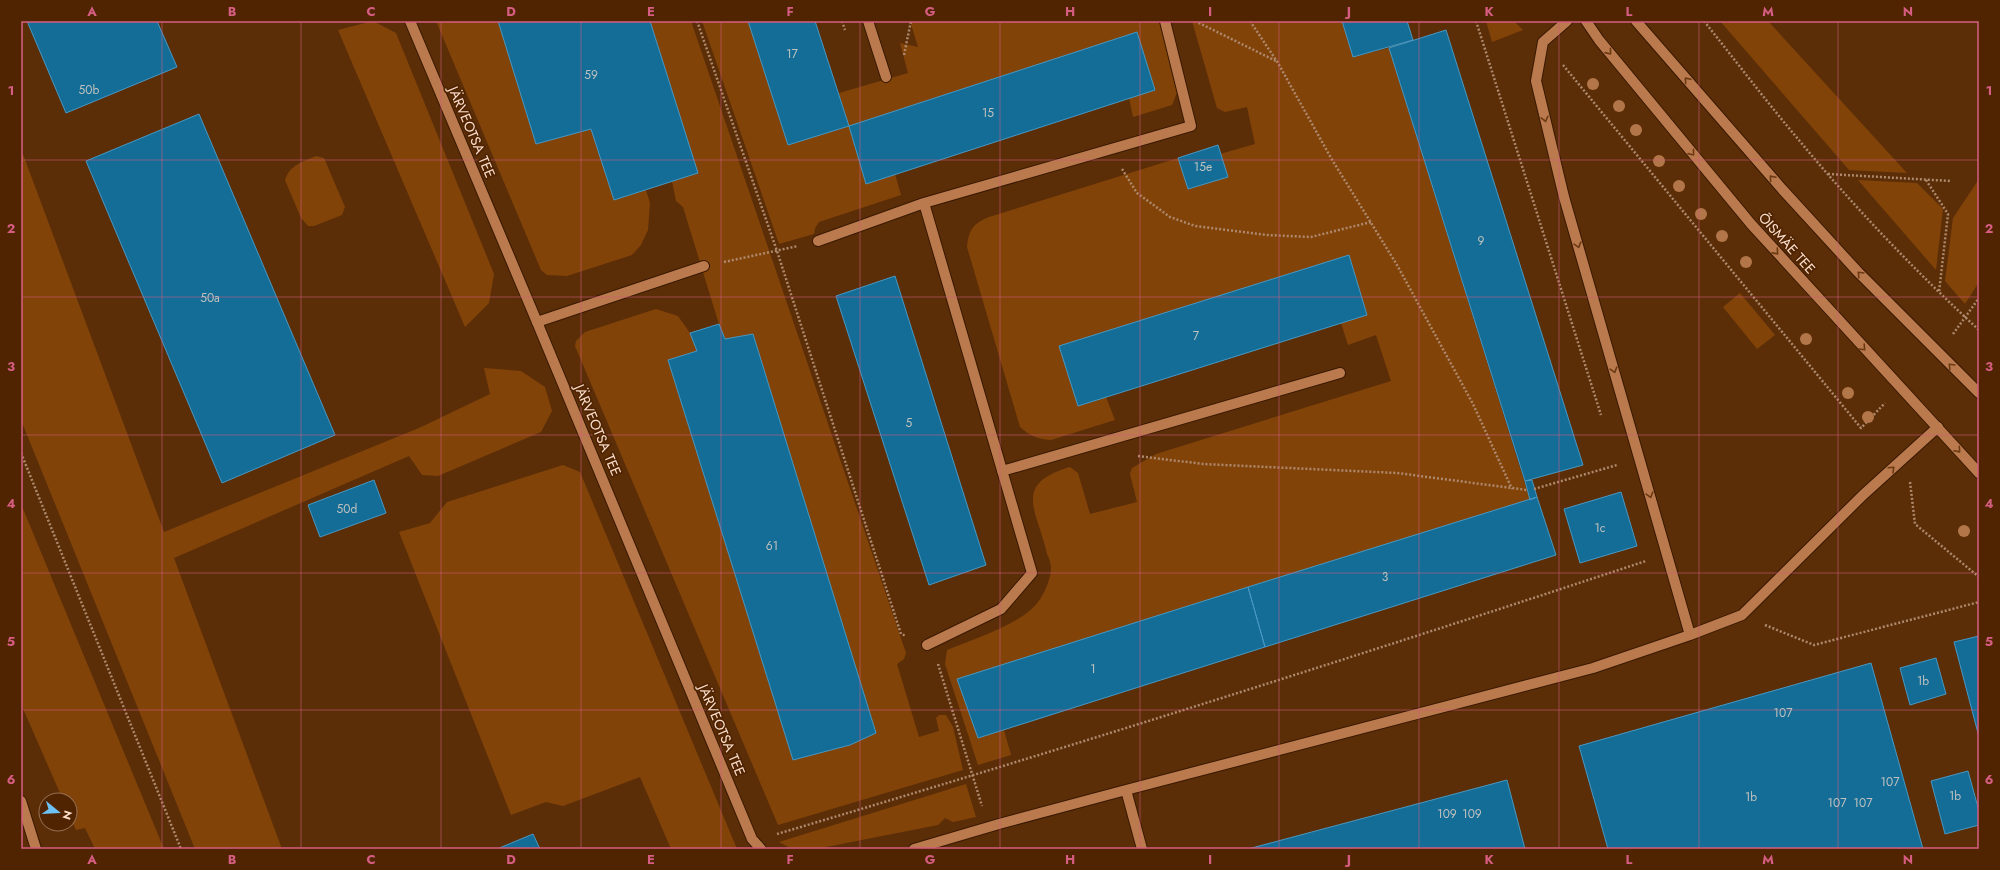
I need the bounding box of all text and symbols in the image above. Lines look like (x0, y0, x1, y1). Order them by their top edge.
text: A (86, 2, 97, 21)
text: B (228, 2, 237, 21)
text: C (366, 2, 376, 21)
text: D (506, 2, 516, 21)
text: E (647, 2, 655, 21)
text: F (786, 2, 794, 21)
text: G (925, 2, 936, 21)
text: H (1065, 2, 1075, 21)
text: I (1208, 2, 1212, 21)
text: J (1344, 2, 1351, 21)
text: K (1484, 2, 1494, 21)
text: L (1626, 2, 1633, 21)
text: M (1762, 2, 1774, 21)
text: N (1903, 2, 1913, 21)
house number: 17 (786, 45, 799, 63)
one-way arrow (1605, 48, 1612, 55)
house number: 59 (584, 66, 598, 84)
one-way arrow (1684, 77, 1691, 84)
text: 1 (8, 81, 14, 100)
house number: 50b (79, 81, 100, 99)
street label: JÄRVEOTSA TEE (443, 81, 500, 181)
text: 1 (1986, 81, 1992, 100)
house number: 15 (982, 104, 994, 122)
one-way arrow (1541, 116, 1549, 122)
one-way arrow (1688, 148, 1695, 155)
house number: 15e (1194, 158, 1212, 176)
one-way arrow (1770, 175, 1777, 182)
street label: ÕISMÄE TEE (1754, 208, 1820, 278)
text: 2 (7, 219, 15, 238)
text: 2 (1985, 219, 1993, 238)
house number: 9 (1478, 232, 1485, 250)
one-way arrow (1573, 241, 1582, 248)
one-way arrow (1771, 247, 1779, 255)
one-way arrow (1857, 271, 1864, 279)
house number: 50a (200, 289, 220, 307)
house number: 7 (1193, 327, 1200, 345)
one-way arrow (1859, 343, 1866, 351)
text: 3 (7, 357, 15, 376)
text: 3 (1985, 357, 1993, 376)
one-way arrow (1948, 363, 1956, 371)
one-way arrow (1609, 366, 1618, 373)
street label: JÄRVEOTSA TEE (569, 379, 626, 479)
house number: 5 (906, 414, 913, 432)
one-way arrow (1953, 446, 1960, 453)
one-way arrow (1887, 466, 1895, 474)
one-way arrow (1645, 491, 1654, 498)
text: 4 (6, 494, 16, 513)
text: 4 (1984, 494, 1994, 513)
house number: 50d (337, 500, 357, 518)
house number: 1c (1594, 519, 1606, 537)
house number: 61 (766, 537, 778, 555)
house number: 3 (1382, 568, 1389, 586)
text: 5 (7, 632, 15, 651)
text: 5 (1985, 632, 1993, 651)
house number: 1 (1090, 660, 1096, 678)
house number: 1b (1917, 672, 1929, 690)
street label: JÄRVEOTSA TEE (693, 679, 750, 779)
house number: 107 (1774, 704, 1793, 722)
text: 6 (7, 770, 16, 789)
text: 6 (1985, 770, 1994, 789)
house number: 107 (1881, 773, 1900, 791)
house number: 1b (1949, 787, 1961, 805)
house number: 1b (1745, 788, 1757, 806)
north arrow (38, 792, 78, 832)
house number: 107 (1828, 794, 1847, 812)
house number: 107 (1854, 794, 1873, 812)
house number: 109 (1437, 805, 1457, 823)
house number: 109 (1462, 805, 1482, 823)
text: N (59, 808, 76, 822)
text: A (86, 850, 97, 869)
text: B (228, 850, 237, 869)
text: C (366, 850, 376, 869)
text: D (506, 850, 516, 869)
text: E (647, 850, 655, 869)
text: F (786, 850, 794, 869)
text: G (925, 850, 936, 869)
text: H (1065, 850, 1075, 869)
text: I (1208, 850, 1212, 869)
text: J (1344, 850, 1351, 869)
text: K (1484, 850, 1494, 869)
text: L (1626, 850, 1633, 869)
text: M (1762, 850, 1774, 869)
text: N (1903, 850, 1913, 869)

